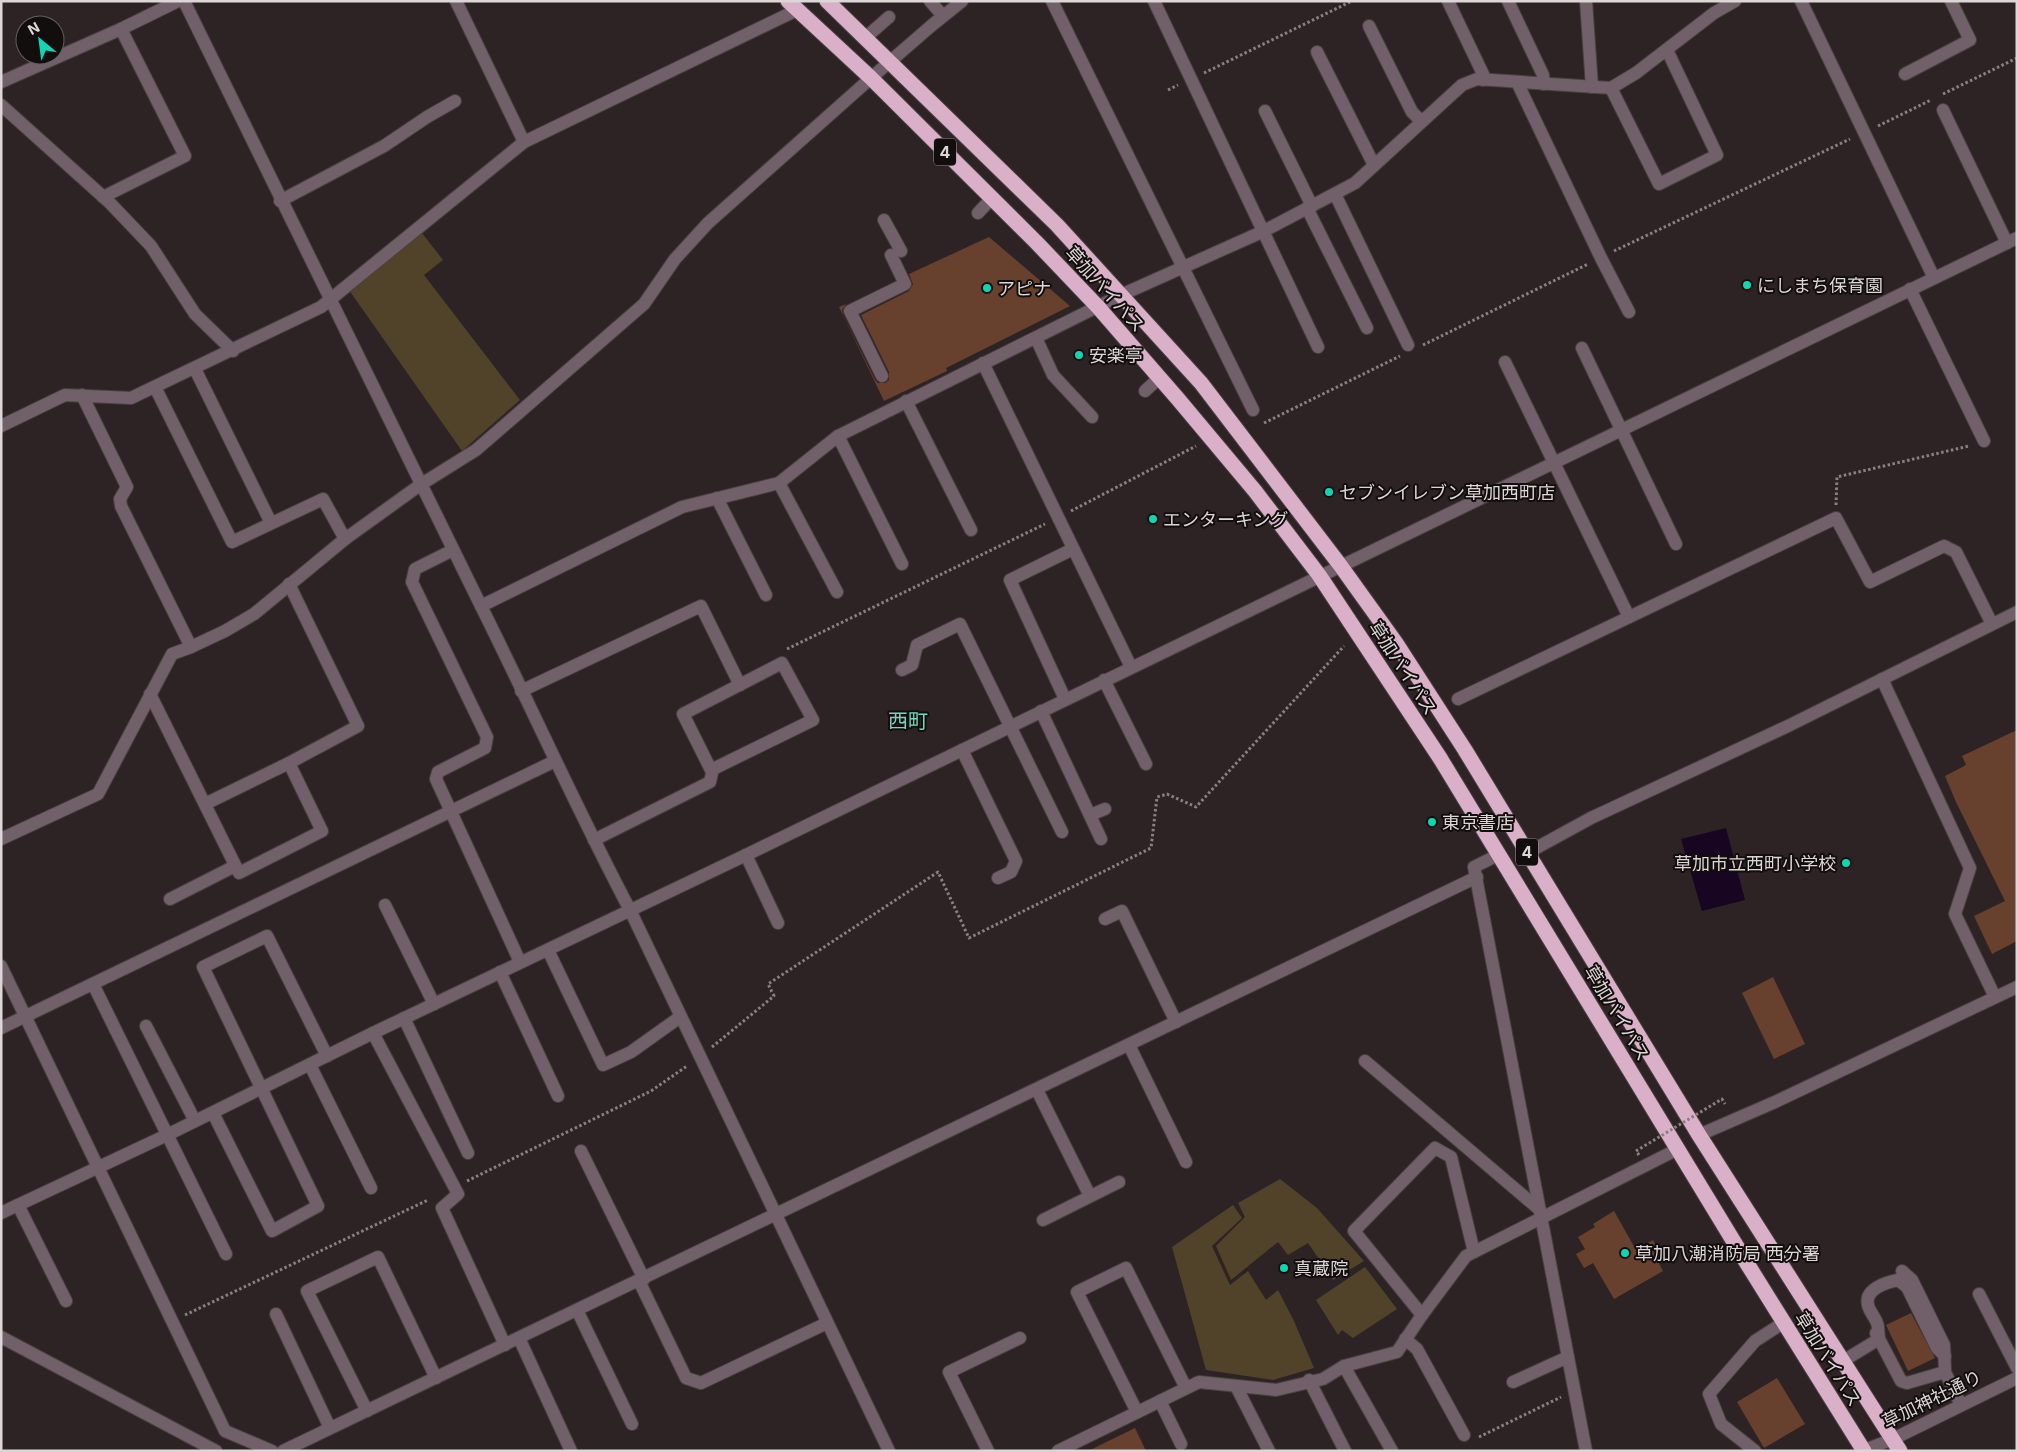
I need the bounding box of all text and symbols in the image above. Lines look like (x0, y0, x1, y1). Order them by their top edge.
north arrow (15, 15, 65, 65)
text: N (25, 18, 42, 38)
road number: 4 (934, 138, 956, 166)
street label: 草加バイパス (1061, 242, 1149, 336)
place label: にしまち保育園 (1757, 275, 1883, 296)
place label: アピナ (997, 278, 1051, 299)
marker: にしまち保育園 (1741, 279, 1753, 291)
marker: アピナ (981, 282, 993, 294)
place label: 安楽亭 (1089, 345, 1143, 366)
marker: 安楽亭 (1073, 349, 1085, 361)
place label: セブンイレブン草加西町店 (1339, 482, 1555, 503)
marker: セブンイレブン草加西町店 (1323, 486, 1335, 498)
place label: エンターキング (1163, 509, 1288, 530)
marker: エンターキング (1147, 513, 1159, 525)
street label: 草加バイパス (1365, 617, 1441, 719)
district label: 西町 (888, 709, 928, 733)
place label: 東京書店 (1442, 812, 1514, 833)
marker: 東京書店 (1426, 816, 1438, 828)
road number: 4 (1516, 839, 1538, 866)
place label: 草加市立西町小学校 (1674, 853, 1836, 874)
marker: 草加市立西町小学校 (1840, 857, 1852, 869)
street label: 草加バイパス (1580, 961, 1654, 1065)
place label: 草加八潮消防局 西分署 (1635, 1243, 1820, 1264)
marker: 草加八潮消防局 西分署 (1619, 1247, 1631, 1259)
place label: 真蔵院 (1294, 1258, 1348, 1279)
marker: 真蔵院 (1278, 1262, 1290, 1274)
street label: 草加バイパス (1791, 1308, 1865, 1410)
street label: 草加神社通り (1879, 1366, 1985, 1432)

